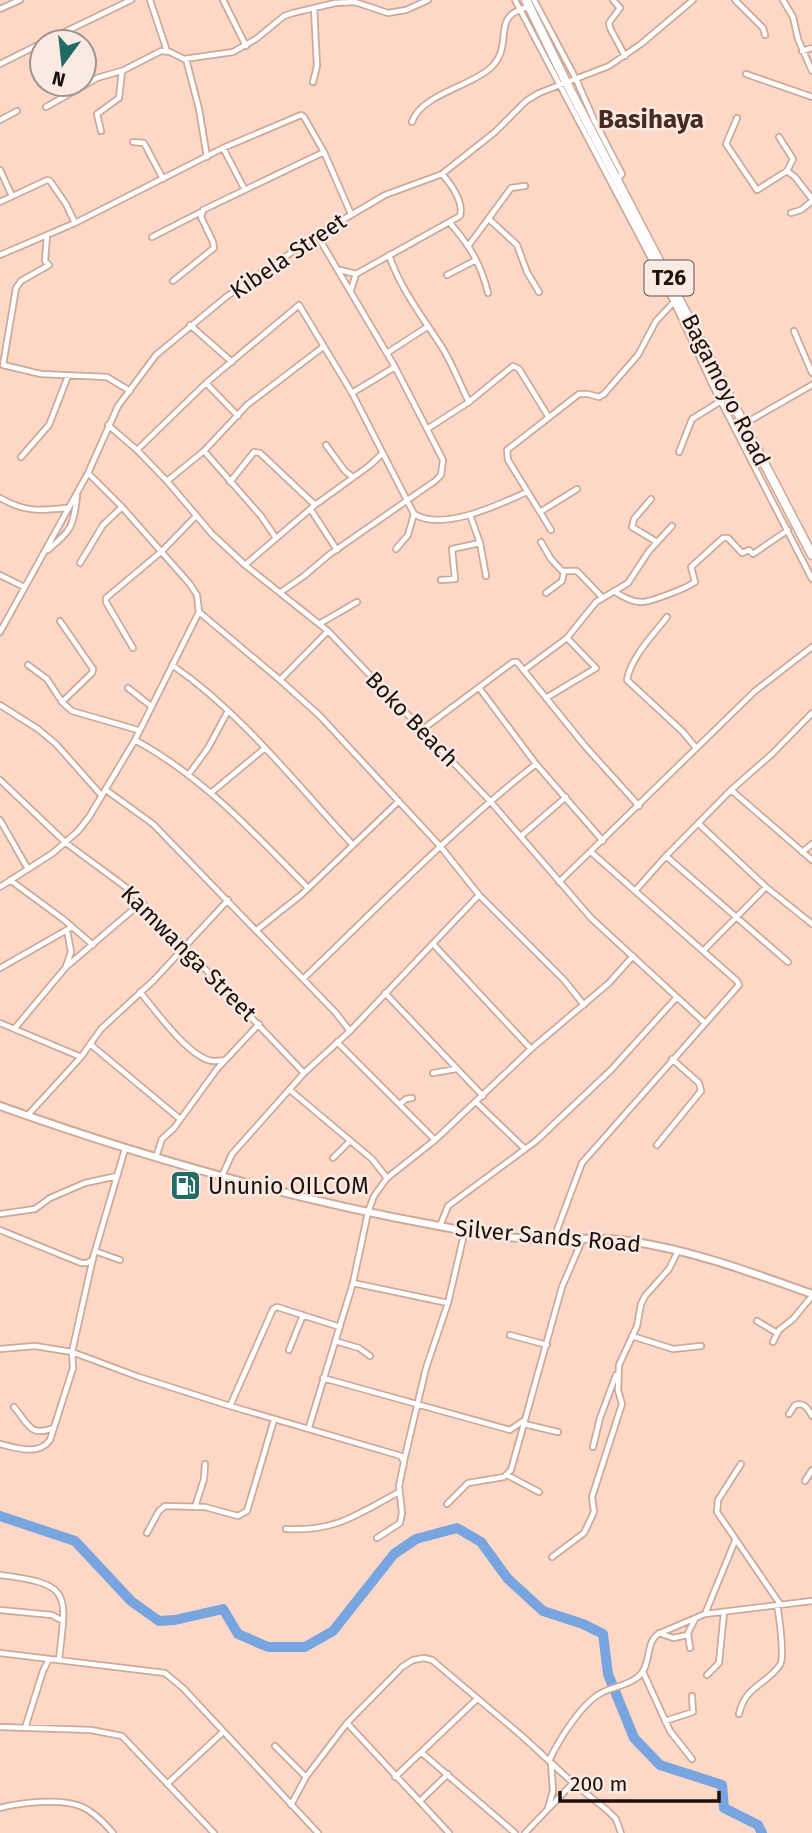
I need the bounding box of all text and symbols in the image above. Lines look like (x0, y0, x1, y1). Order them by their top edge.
north arrow (28, 28, 98, 98)
text: N (50, 66, 68, 92)
district label: Basihaya (598, 104, 704, 135)
street label: Kibela Street (225, 207, 352, 305)
road number: T26 (644, 260, 694, 296)
street label: Bagamoyo Road (676, 309, 776, 471)
street label: Boko Beach (360, 665, 464, 773)
street label: Kamwanga Street (115, 879, 263, 1027)
fuel station icon: Ununio OILCOM (168, 1169, 202, 1203)
place label: Ununio OILCOM (208, 1172, 369, 1200)
street label: Silver Sands Road (454, 1214, 642, 1258)
scale bar (560, 1759, 719, 1803)
text: 200 m (570, 1771, 627, 1797)

